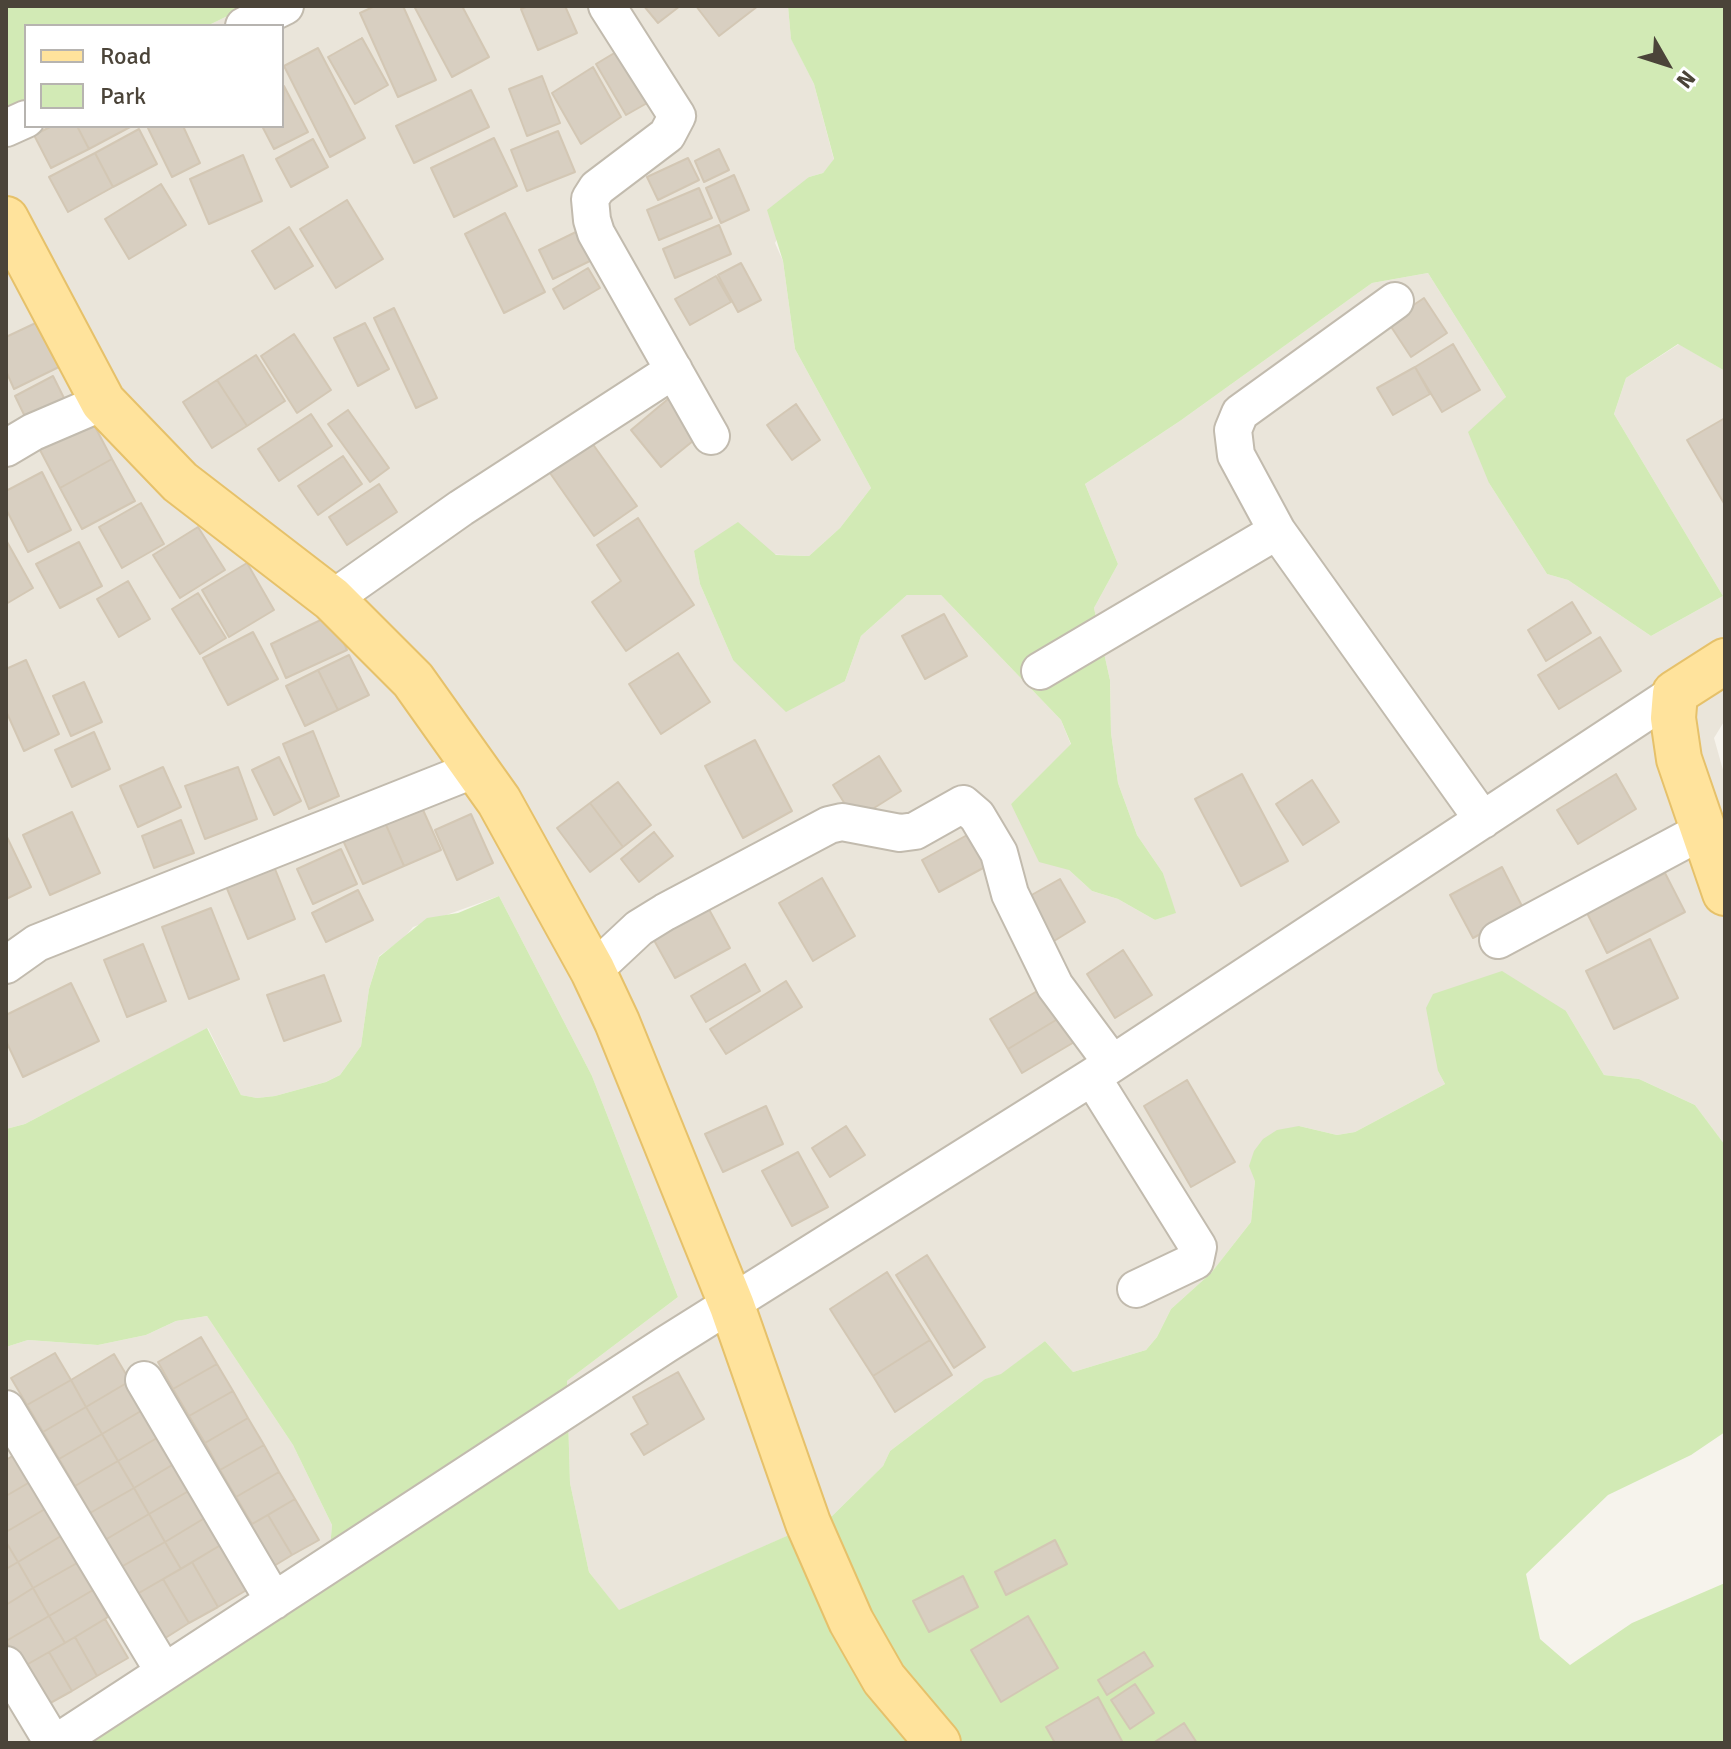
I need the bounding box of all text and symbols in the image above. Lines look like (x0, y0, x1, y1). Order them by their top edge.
legend (24, 24, 284, 128)
north arrow (1627, 24, 1707, 104)
text: Road (100, 41, 151, 71)
text: N (1671, 65, 1701, 94)
text: Park (100, 81, 146, 111)

